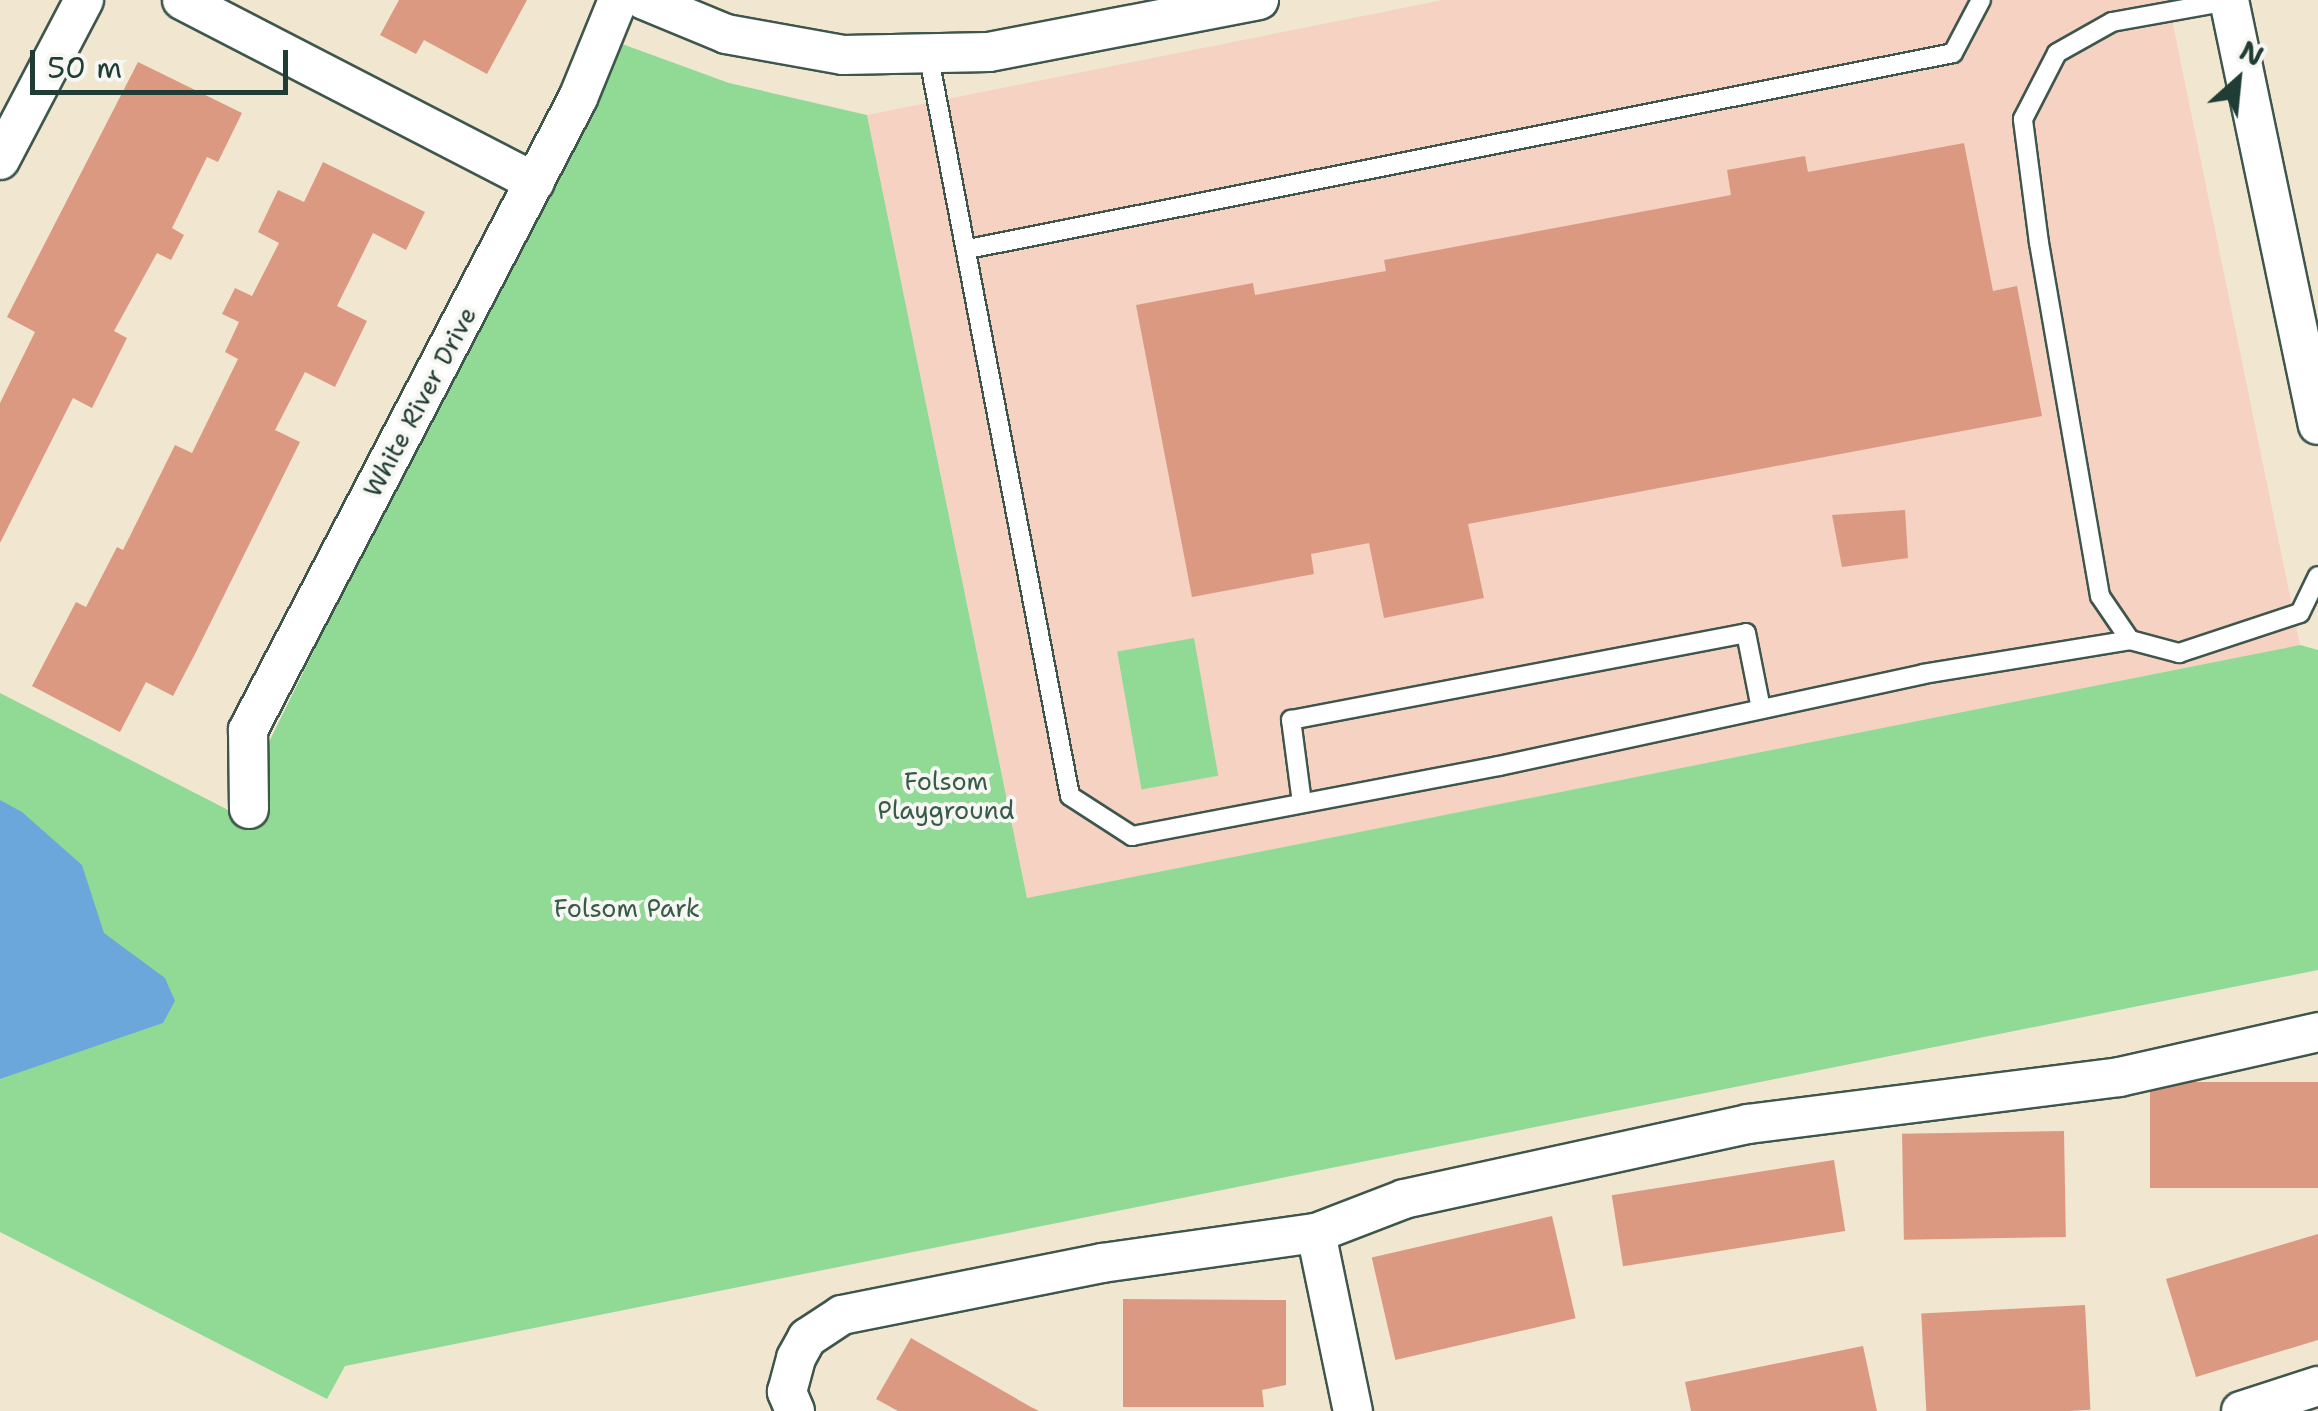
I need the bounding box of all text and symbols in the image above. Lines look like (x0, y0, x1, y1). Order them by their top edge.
scale bar (35, 30, 292, 92)
north arrow (2188, 30, 2288, 130)
text: N (2233, 31, 2270, 75)
text: 50 m (47, 47, 122, 88)
street label: White River Drive (357, 302, 483, 502)
park label: Folsom Playground (877, 767, 1015, 826)
park label: Folsom Park (554, 893, 700, 923)

